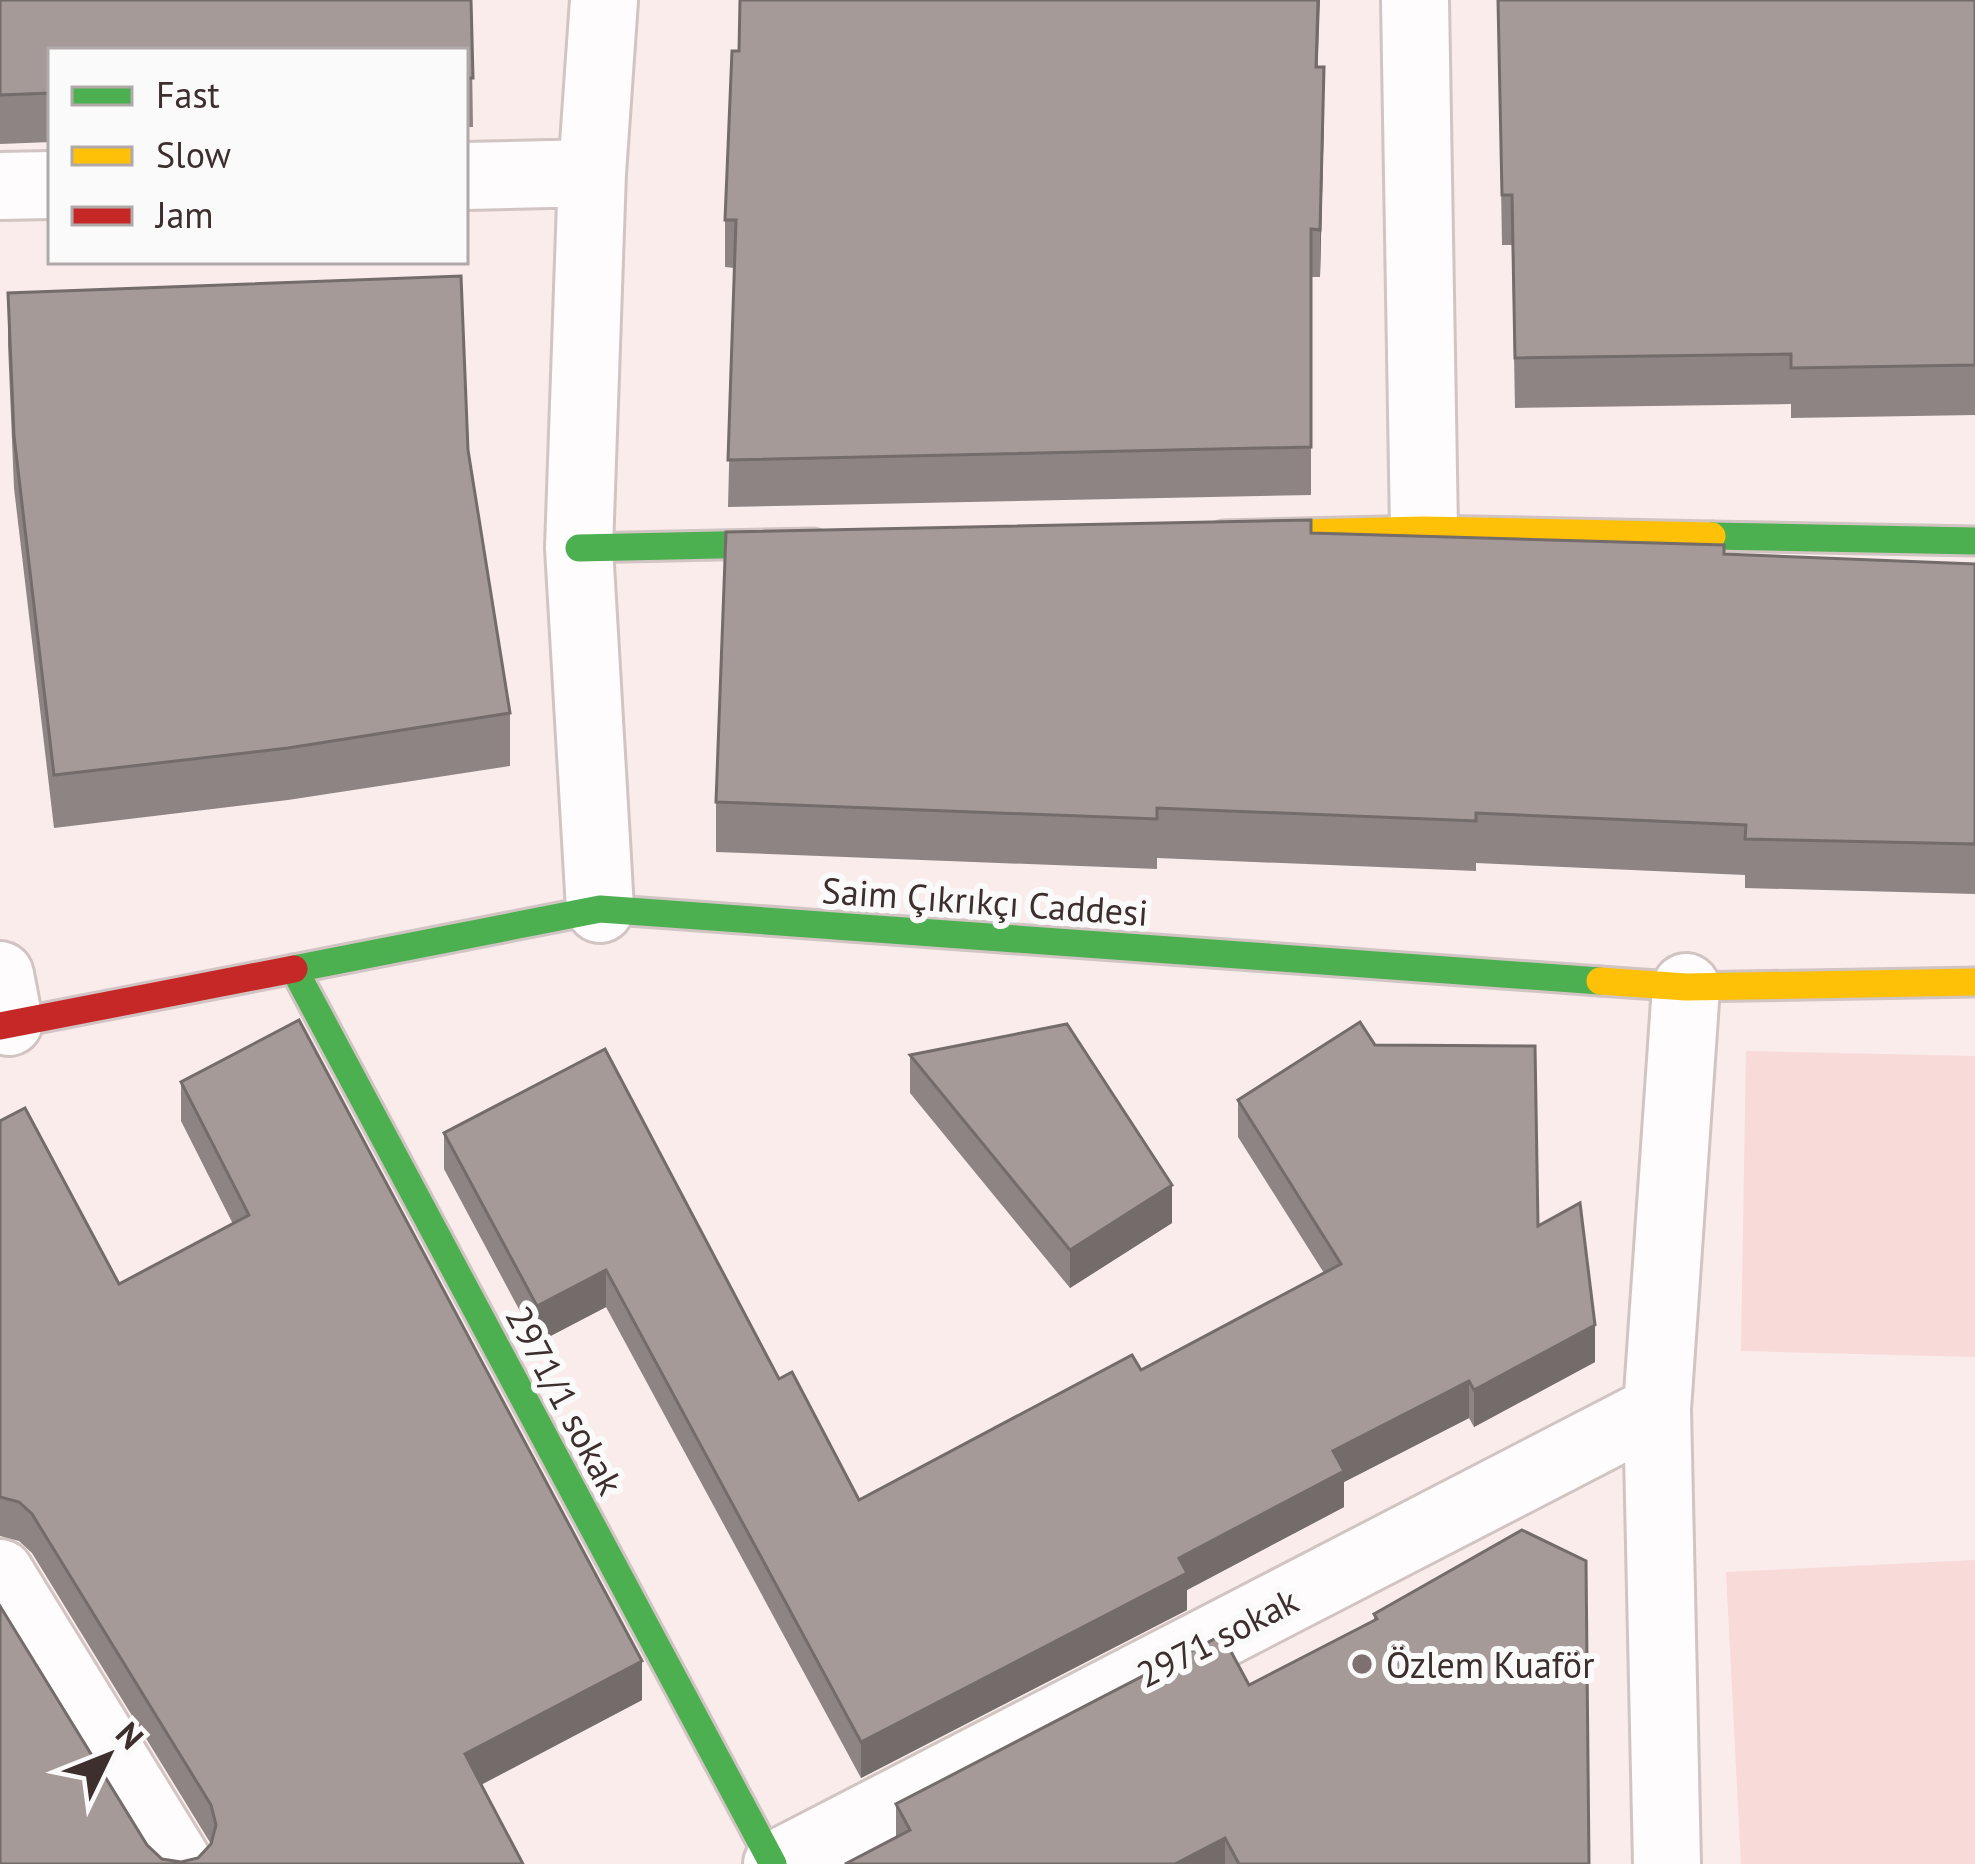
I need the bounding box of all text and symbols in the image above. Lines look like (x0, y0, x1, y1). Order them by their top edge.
legend (48, 48, 468, 264)
text: Fast (156, 71, 220, 118)
text: Slow (156, 131, 232, 178)
text: Jam (154, 191, 214, 238)
street label: Saim Çıkrıkçı Caddesi (820, 866, 1150, 936)
street label: 2971/1 sokak (496, 1297, 634, 1503)
street label: 2971 sokak (1128, 1576, 1306, 1698)
place label: Özlem Kuaför (1386, 1641, 1594, 1688)
marker: Özlem Kuaför (1349, 1651, 1375, 1677)
north arrow (48, 1696, 168, 1816)
text: N (107, 1713, 153, 1758)

